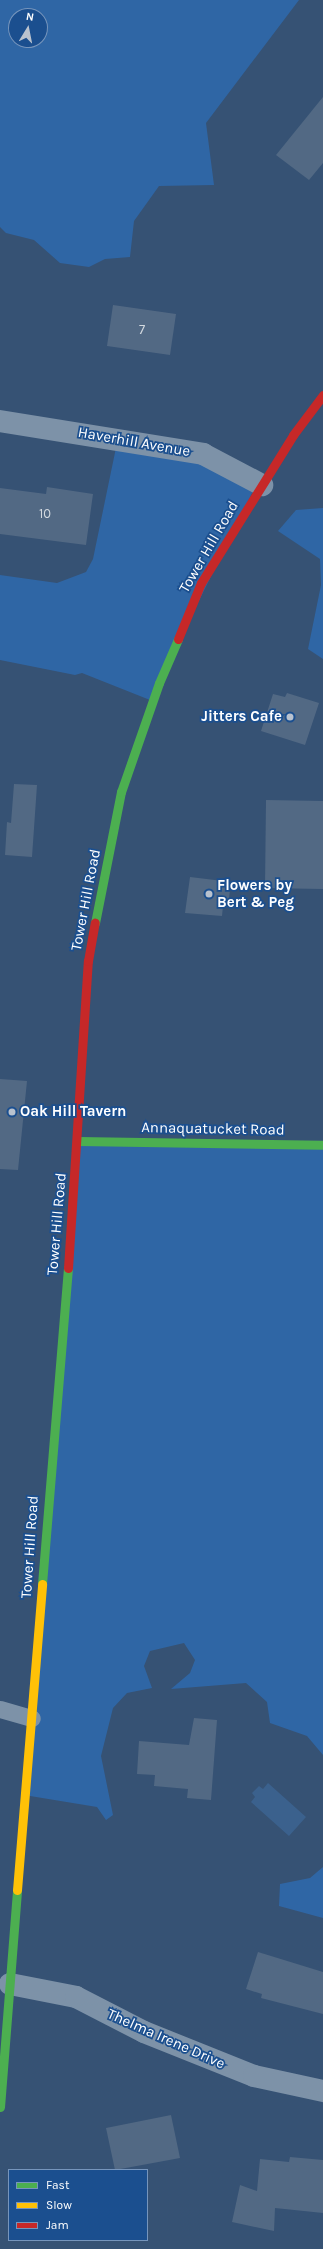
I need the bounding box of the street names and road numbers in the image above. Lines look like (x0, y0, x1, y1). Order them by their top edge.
street label: Haverhill Avenue (76, 423, 192, 461)
street label: Tower Hill Road (175, 498, 243, 596)
street label: Tower Hill Road (67, 848, 105, 952)
street label: Annaquatucket Road (141, 1119, 285, 1139)
street label: Tower Hill Road (44, 1172, 70, 1276)
street label: Tower Hill Road (17, 1495, 43, 1599)
street label: Thelma Irene Drive (104, 2005, 228, 2073)

